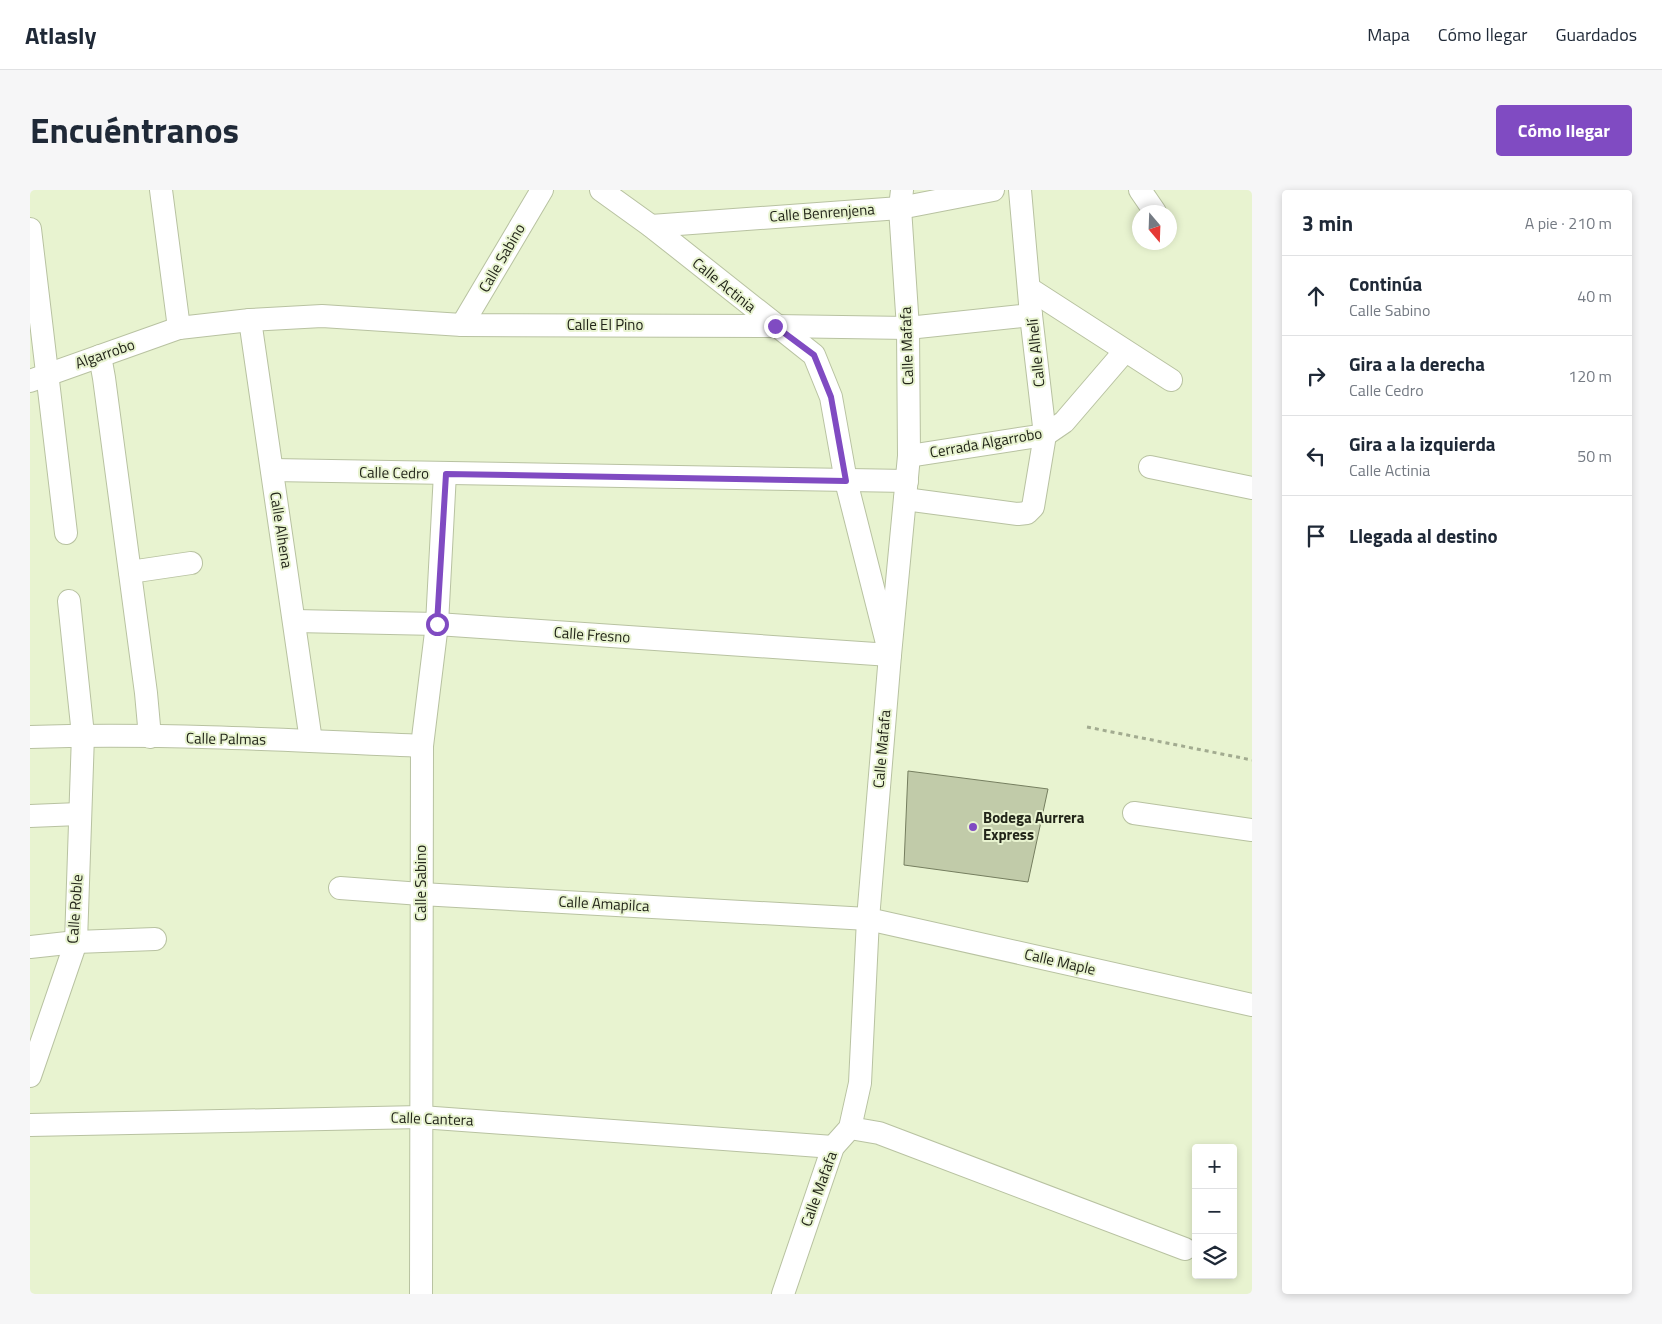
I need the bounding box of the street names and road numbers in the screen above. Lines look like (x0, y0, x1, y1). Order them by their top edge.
street label: Calle Benrenjena (769, 197, 876, 228)
street label: Calle Sabino (473, 219, 531, 297)
street label: Calle Actinia (687, 252, 762, 318)
street label: Calle Mafafa (894, 306, 919, 386)
street label: Calle El Pino (567, 313, 643, 336)
street label: Calle Alhelí (1020, 316, 1051, 388)
street label: Algarrobo (72, 333, 138, 374)
street label: Cerrada Algarrobo (928, 421, 1044, 464)
street label: Calle Cedro (359, 460, 429, 485)
street label: Calle Alhena (264, 490, 299, 570)
street label: Calle Fresno (553, 620, 631, 649)
street label: Calle Mafafa (867, 708, 896, 789)
street label: Calle Palmas (186, 726, 266, 751)
street label: Calle Sabino (409, 845, 432, 921)
street label: Calle Roble (61, 874, 88, 944)
street label: Calle Amapilca (558, 890, 651, 917)
street label: Calle Maple (1022, 942, 1098, 981)
street label: Calle Cantera (390, 1106, 474, 1131)
street label: Calle Mafafa (794, 1148, 843, 1230)

